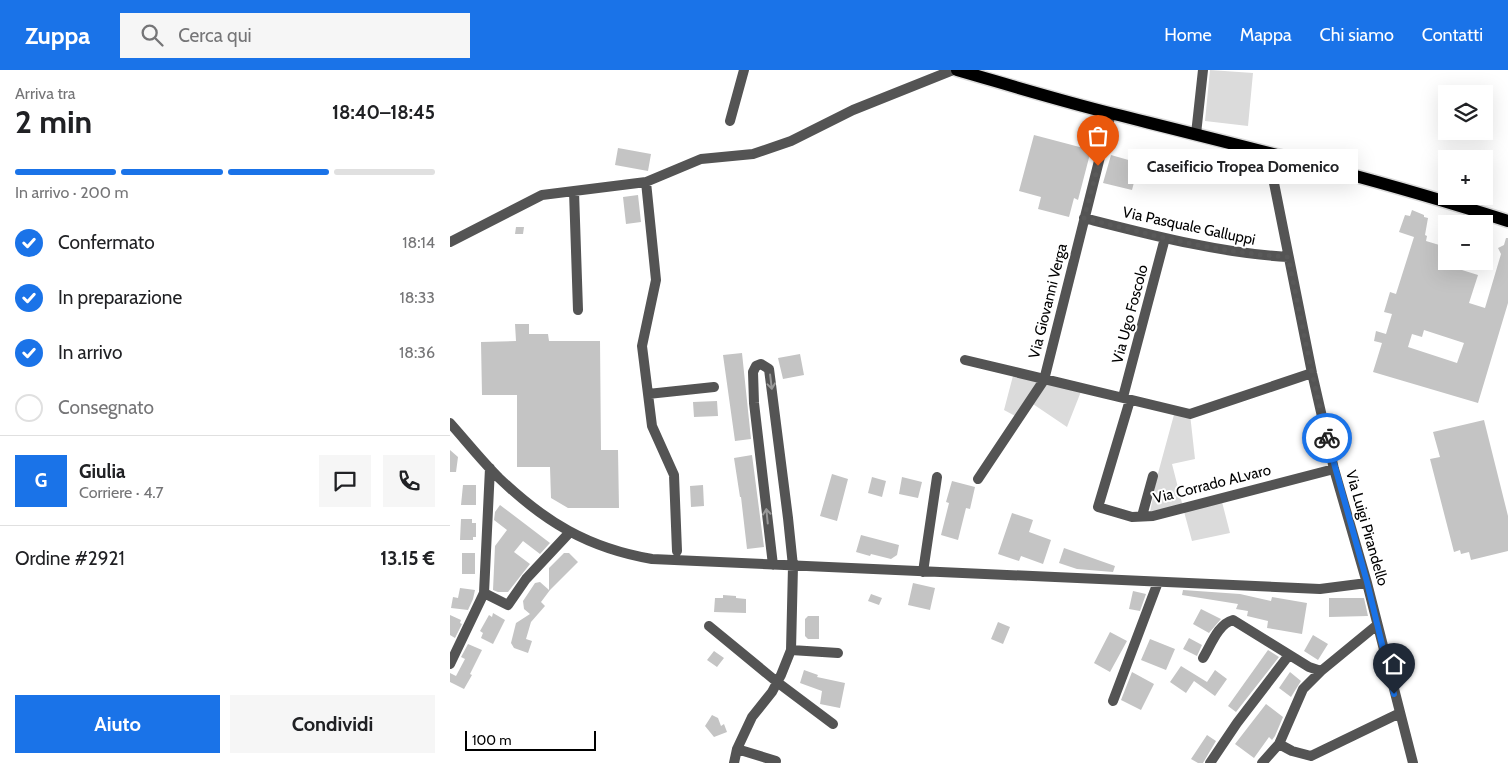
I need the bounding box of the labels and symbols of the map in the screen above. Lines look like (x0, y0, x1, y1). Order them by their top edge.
pin (1077, 115, 1119, 166)
callout: Caseificio Tropea Domenico (1128, 148, 1358, 184)
street label: Via Pasquale Galluppi (1121, 203, 1257, 249)
street label: Via Giovanni Verga (1025, 241, 1071, 360)
street label: Via Ugo Foscolo (1108, 263, 1152, 365)
one-way arrow (766, 374, 776, 390)
courier (1302, 413, 1352, 463)
street label: Via Corrado ALvaro (1151, 461, 1273, 507)
street label: Via Luigi Pirandello (1342, 468, 1392, 588)
one-way arrow (762, 509, 772, 525)
pin (1373, 643, 1415, 694)
scale bar (465, 728, 596, 751)

